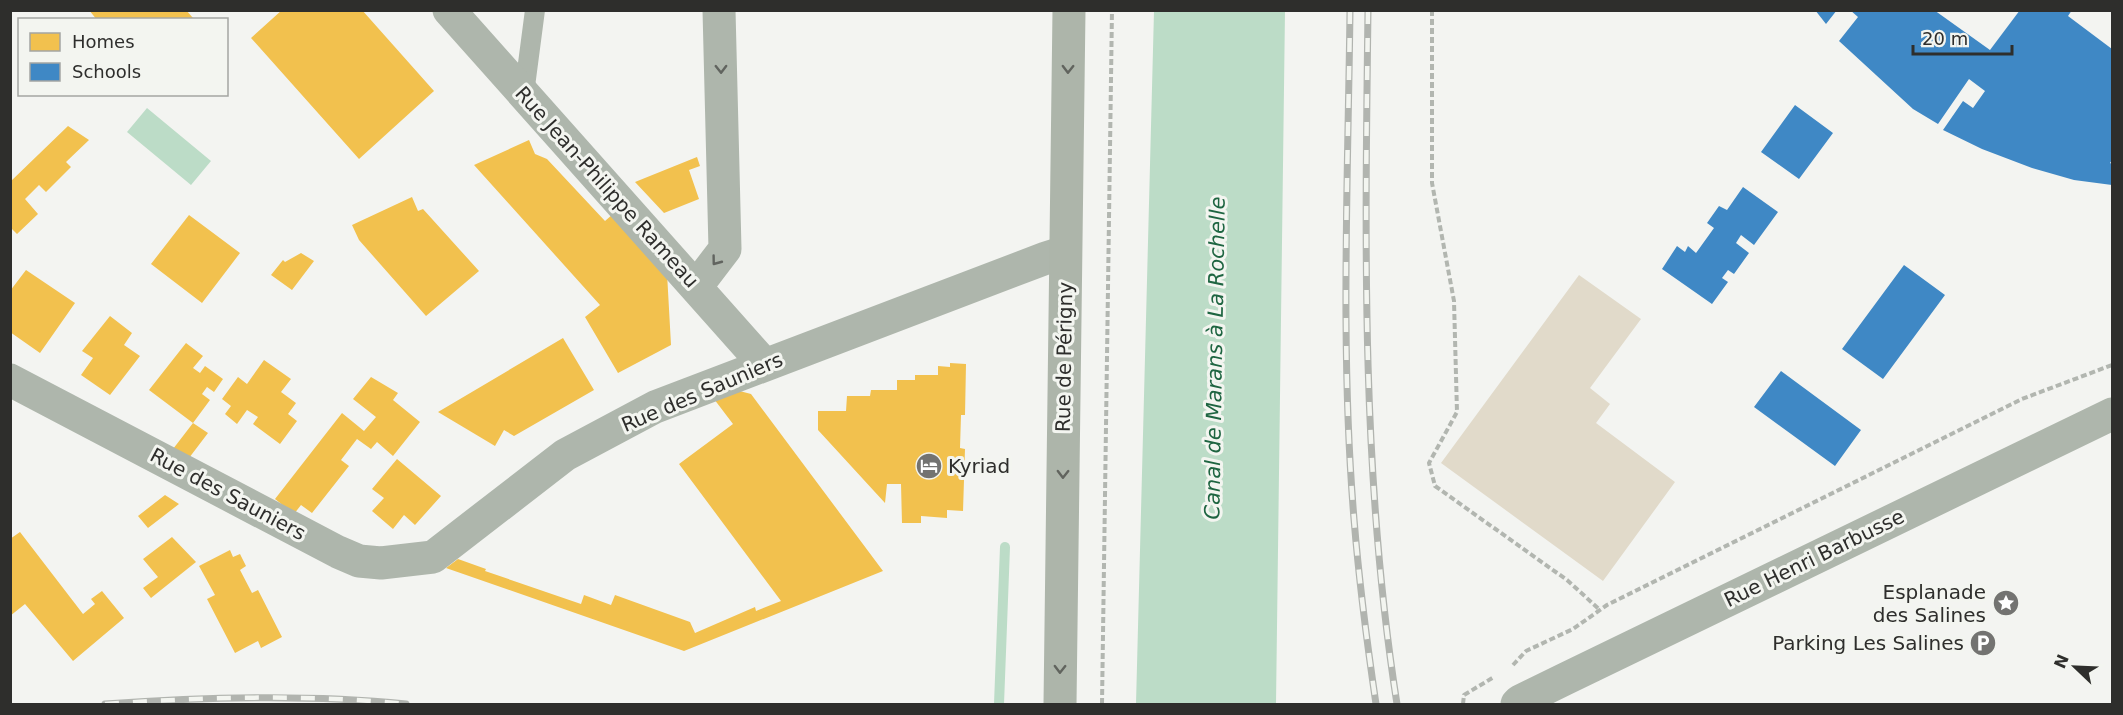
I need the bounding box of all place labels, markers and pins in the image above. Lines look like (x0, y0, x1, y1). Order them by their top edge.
hotel icon: Kyriad (914, 451, 944, 481)
place label: Kyriad (948, 454, 1010, 478)
place label: Esplanade des Salines (1873, 580, 1986, 627)
place icon: Esplanade des Salines (1991, 588, 2021, 618)
parking icon: Parking Les Salines (1968, 628, 1998, 658)
place label: Parking Les Salines (1772, 631, 1964, 655)

